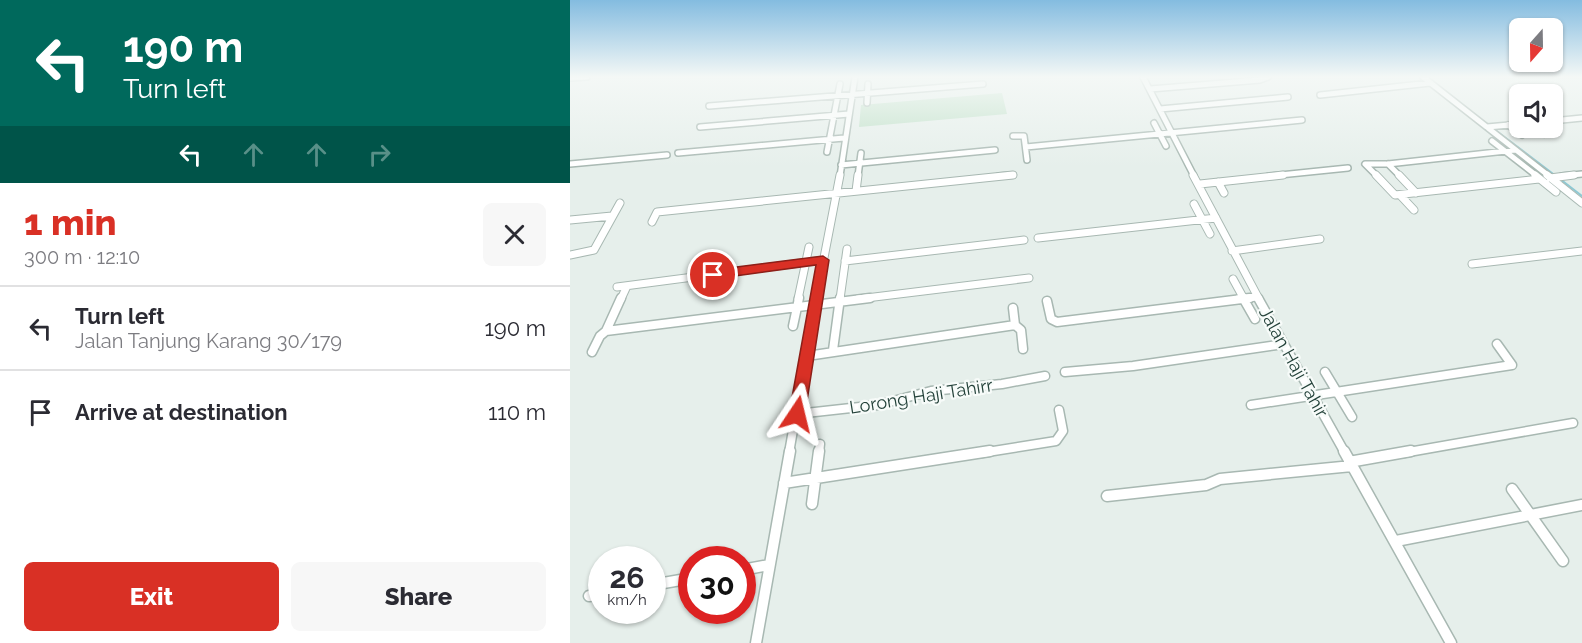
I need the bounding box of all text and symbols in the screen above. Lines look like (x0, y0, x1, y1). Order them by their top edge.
north arrow (1509, 18, 1563, 72)
map controls (1509, 18, 1563, 138)
text: 190 m (123, 23, 243, 72)
icon: left (24, 24, 102, 102)
text: Turn left (123, 73, 226, 104)
button: sound (1509, 84, 1563, 138)
icon: left (174, 138, 207, 171)
icon: ahead (237, 138, 270, 171)
icon: ahead (300, 138, 333, 171)
icon: right (363, 138, 396, 171)
text: 1 min (24, 201, 116, 243)
button: close (483, 203, 546, 266)
text: 300 m · 12:10 (24, 245, 140, 269)
pin (687, 249, 738, 300)
icon: arrive (696, 258, 729, 291)
text: Turn left (75, 303, 165, 329)
street label: Jalan Haji Tahir (1255, 303, 1333, 421)
icon: left (24, 312, 57, 345)
text: 190 m (484, 315, 546, 341)
text: Jalan Tanjung Karang 30/179 (75, 329, 342, 353)
street label: Lorong Haji Tahirr (848, 374, 995, 418)
position arrow (765, 382, 829, 446)
icon: arrive (24, 396, 57, 429)
text: Arrive at destination (75, 399, 288, 425)
text: 110 m (488, 399, 546, 425)
speed limit sign: 30 (678, 546, 756, 624)
text: 26 (609, 560, 645, 595)
button: Exit (24, 562, 279, 631)
button: Share (291, 562, 546, 631)
text: km/h (607, 591, 647, 609)

